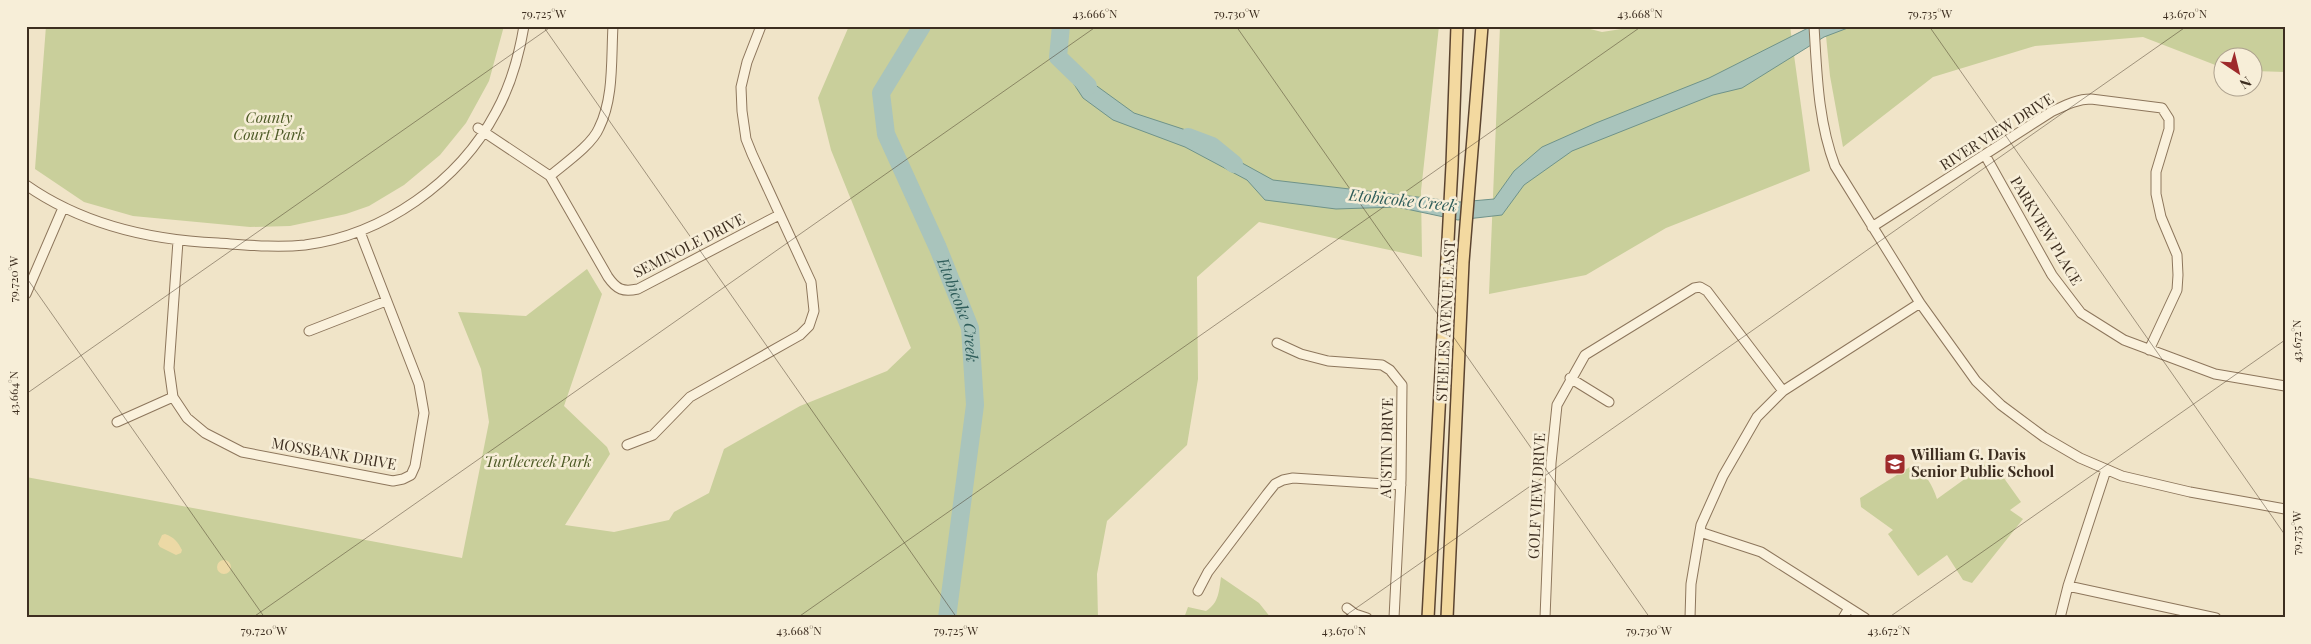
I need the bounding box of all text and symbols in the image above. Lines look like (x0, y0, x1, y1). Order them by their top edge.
text: 79.725°W (522, 5, 566, 21)
text: 43.666°N (1072, 5, 1118, 21)
text: 79.730°W (1214, 5, 1260, 21)
text: 43.668°N (1617, 5, 1663, 21)
text: 79.735°W (1908, 5, 1952, 21)
text: 43.670°N (2163, 5, 2208, 21)
north arrow (2214, 48, 2264, 98)
text: N (2236, 72, 2255, 94)
street label: RIVER VIEW DRIVE (1936, 88, 2057, 174)
park label: County Court Park (233, 107, 305, 144)
street label: PARKVIEW PLACE (2006, 172, 2087, 289)
water label: Etobicoke Creek (1347, 183, 1458, 216)
street label: SEMINOLE DRIVE (629, 208, 748, 282)
street label: STEELES AVENUE EAST (1431, 240, 1459, 402)
water label: Etobicoke Creek (933, 254, 983, 363)
text: 79.720°W (5, 256, 21, 302)
text: 43.672°N (2288, 319, 2304, 363)
text: 43.664°N (5, 370, 21, 415)
street label: AUSTIN DRIVE (1375, 398, 1397, 499)
street label: MOSSBANK DRIVE (270, 432, 398, 474)
street label: GOLF VIEW DRIVE (1523, 432, 1549, 560)
place label: William G. Davis Senior Public School (1910, 444, 2055, 481)
park label: Turtlecreek Park (485, 451, 592, 471)
school or university icon: William G. Davis Senior Public School (1883, 452, 1907, 476)
text: 79.735°W (2288, 511, 2304, 555)
text: 79.720°W (241, 622, 287, 638)
text: 43.668°N (776, 622, 822, 638)
text: 79.725°W (934, 622, 978, 638)
text: 43.670°N (1322, 622, 1367, 638)
text: 79.730°W (1626, 622, 1672, 638)
text: 43.672°N (1867, 622, 1911, 638)

